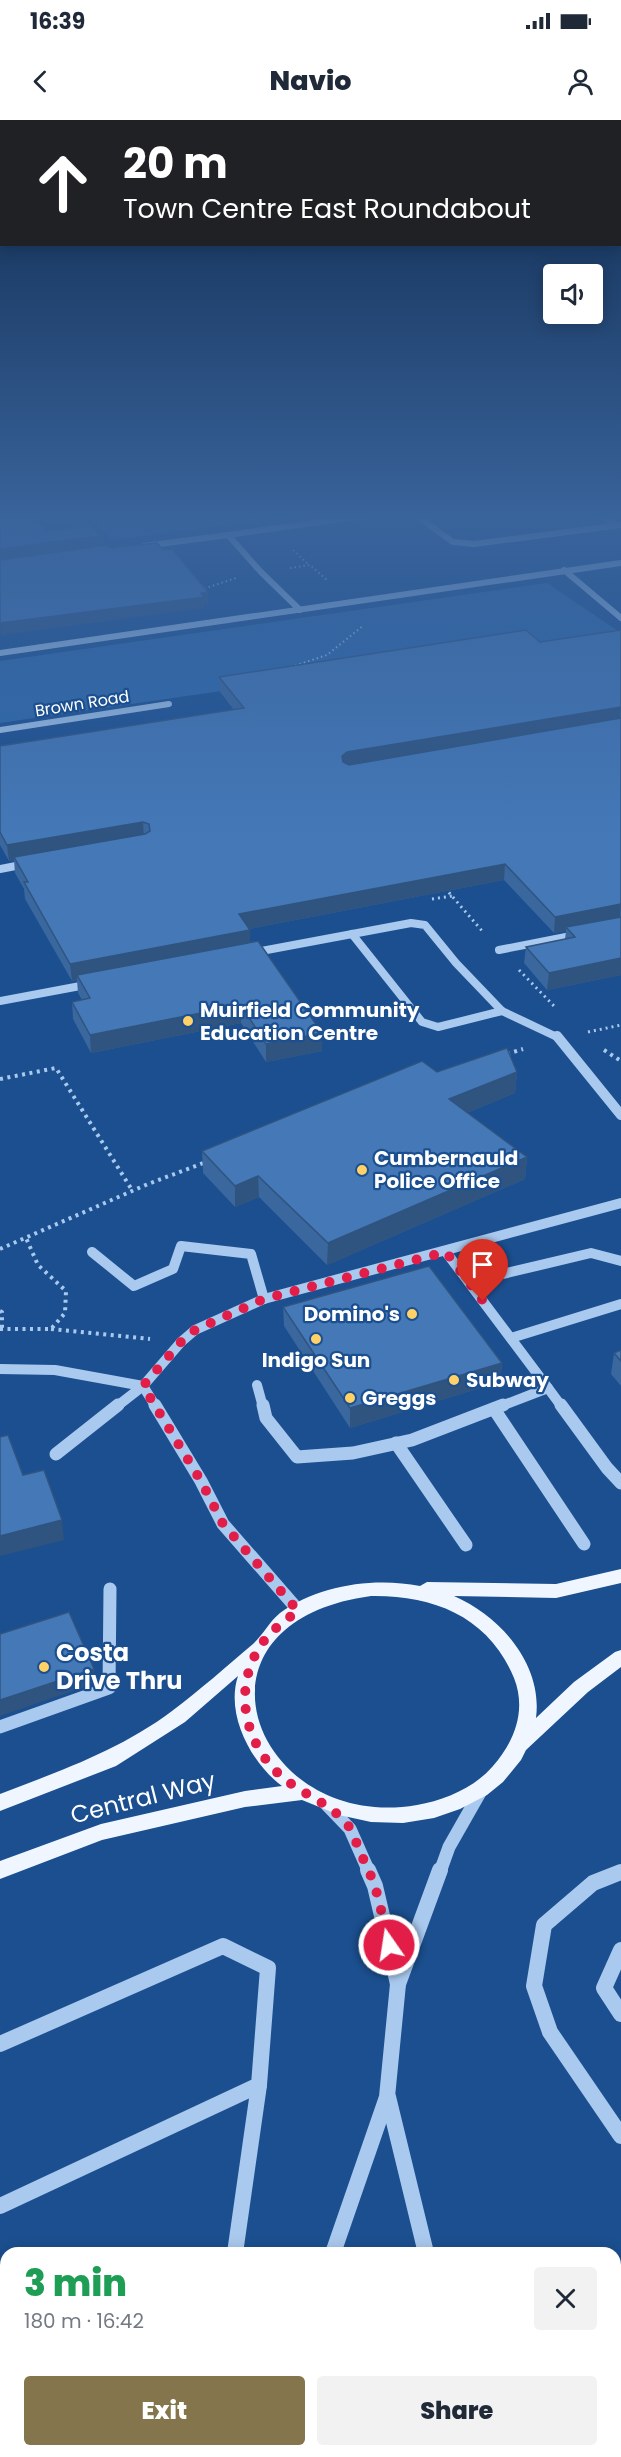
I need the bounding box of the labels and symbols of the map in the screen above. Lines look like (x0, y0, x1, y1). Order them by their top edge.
street label: Brown Road (33, 685, 131, 722)
place label: Muirfield Community Education Centre (200, 996, 420, 1047)
marker: Muirfield Community Education Centre (181, 1014, 195, 1028)
place label: Cumbernauld Police Office (374, 1144, 518, 1195)
marker: Cumbernauld Police Office (355, 1163, 369, 1177)
pin (457, 1239, 508, 1301)
place label: Domino's (304, 1300, 400, 1328)
marker: Domino's (405, 1307, 419, 1321)
marker: Indigo Sun (309, 1332, 323, 1346)
place label: Indigo Sun (262, 1346, 370, 1374)
place label: Subway (466, 1366, 549, 1394)
marker: Subway (447, 1373, 461, 1387)
place label: Greggs (362, 1384, 436, 1412)
marker: Greggs (343, 1391, 357, 1405)
place label: Costa Drive Thru (56, 1636, 183, 1697)
marker: Costa Drive Thru (37, 1660, 51, 1674)
street label: Central Way (67, 1763, 219, 1831)
position arrow (357, 1913, 421, 1977)

